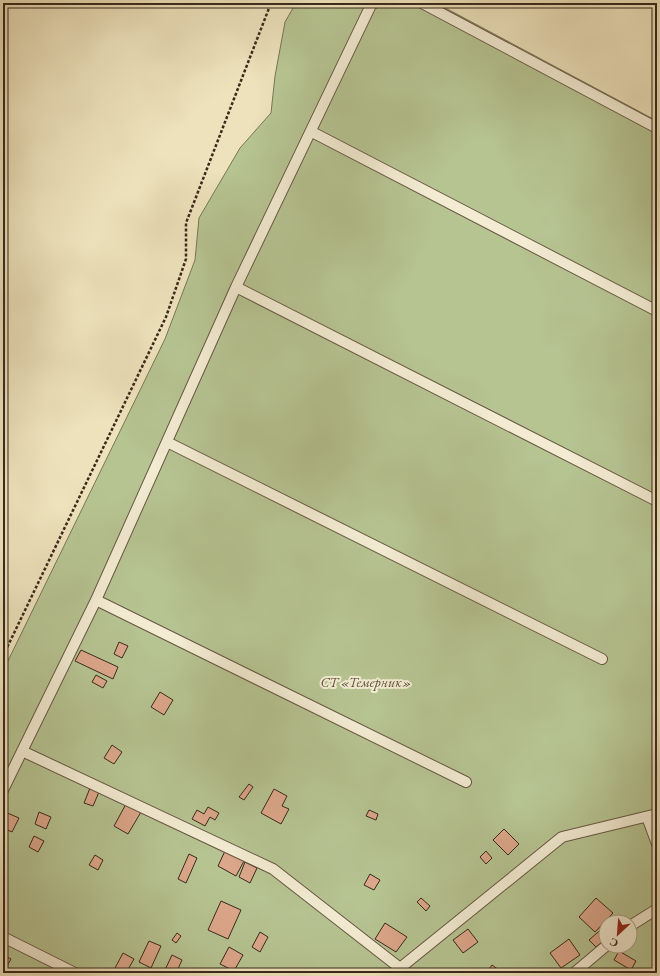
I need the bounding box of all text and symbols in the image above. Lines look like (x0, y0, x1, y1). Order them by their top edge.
park label: СТ «Темерник» (320, 673, 412, 691)
north arrow (598, 914, 638, 954)
text: С (607, 935, 620, 951)

